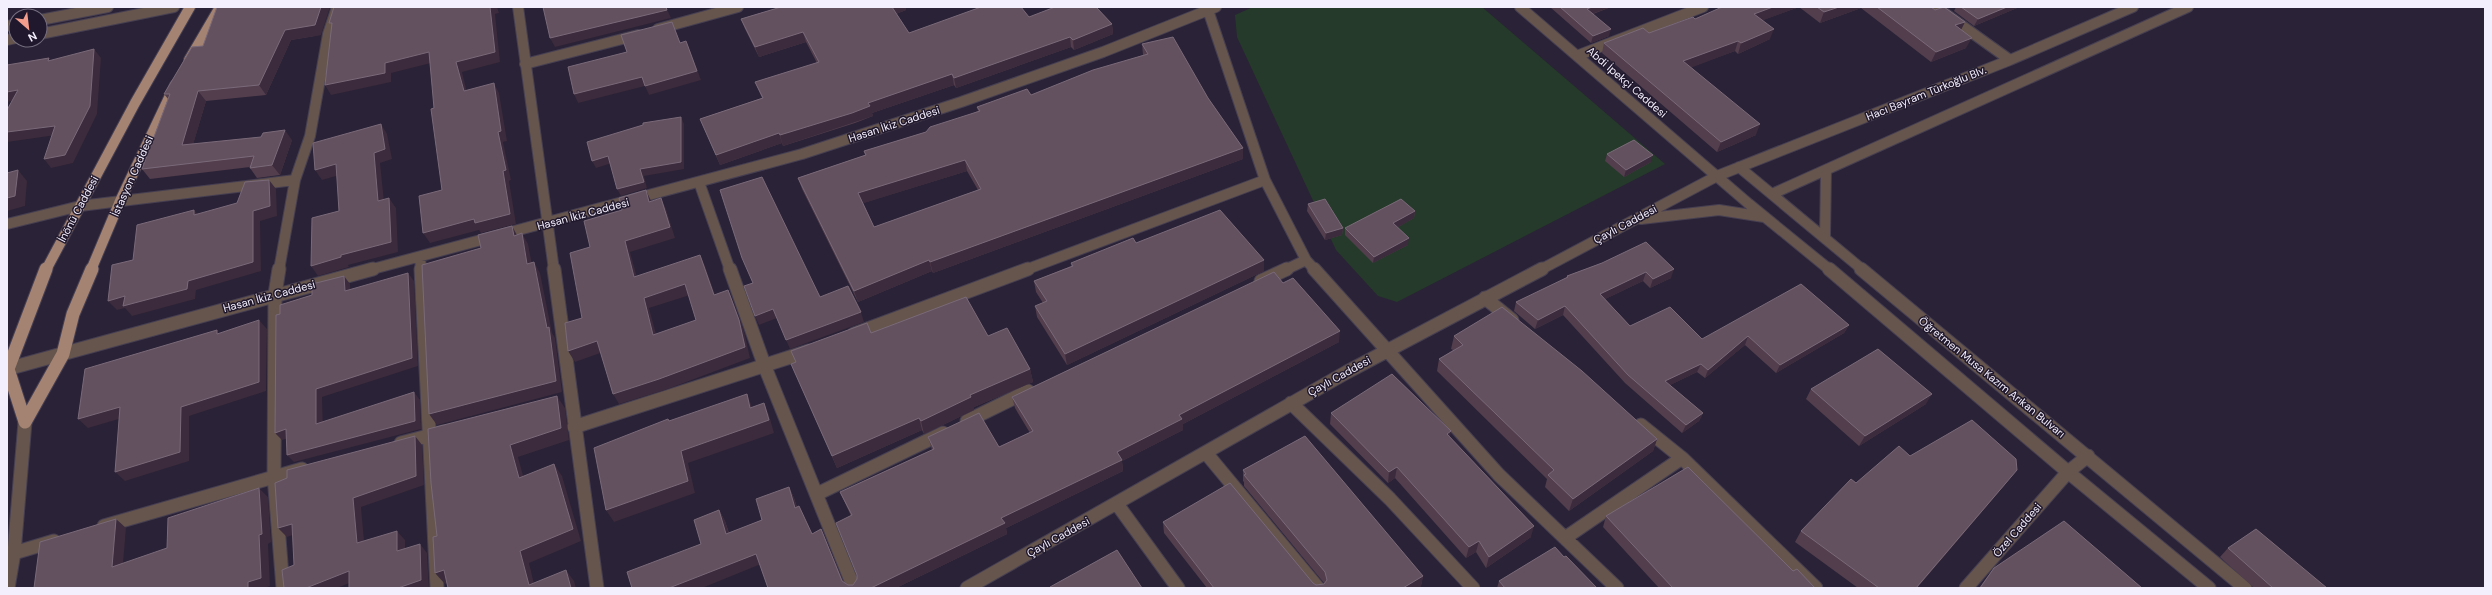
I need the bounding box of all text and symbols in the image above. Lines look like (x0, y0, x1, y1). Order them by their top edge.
north arrow (8, 8, 48, 48)
text: N (26, 29, 40, 45)
street label: Abdi İpekçi Caddesi (1584, 43, 1670, 121)
street label: Hacı Bayram Türkoğlu Blv. (1864, 62, 1988, 124)
street label: Hasan İkiz Caddesi (847, 103, 941, 145)
street label: İstasyon Caddesi (108, 133, 156, 219)
street label: İnönü Caddesi (55, 173, 101, 245)
street label: Hasan İkiz Caddesi (535, 195, 631, 233)
street label: Çaylı Caddesi (1591, 201, 1659, 247)
street label: Hasan İkiz Caddesi (221, 277, 317, 315)
street label: Öğretmen Musa Kazım Arıkan Bulvarı (1916, 314, 2068, 440)
street label: Çaylı Caddesi (1305, 353, 1373, 399)
street label: Özel Caddesi (1990, 500, 2044, 560)
street label: Çaylı Caddesi (1024, 514, 1092, 560)

